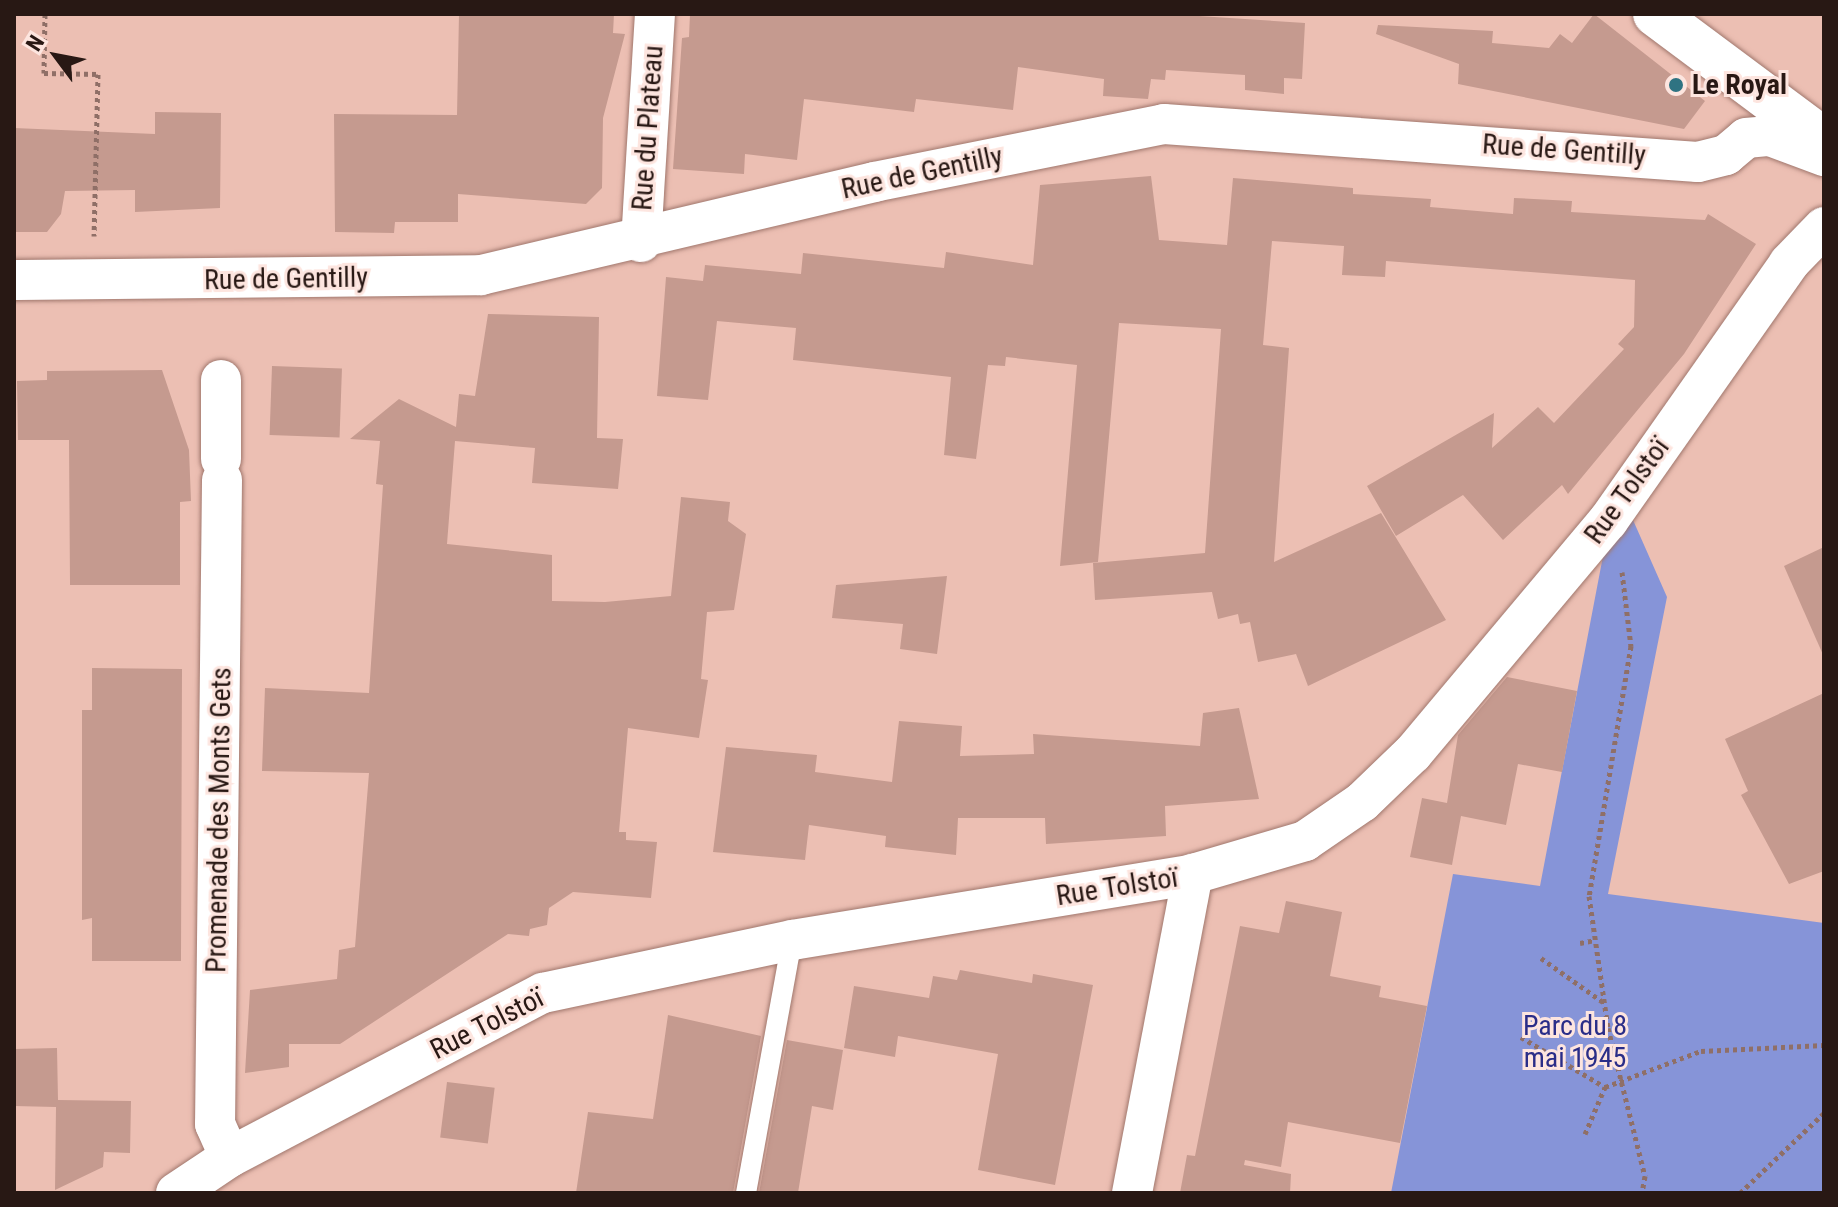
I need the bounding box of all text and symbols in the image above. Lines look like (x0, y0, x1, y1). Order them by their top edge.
north arrow (16, 16, 96, 96)
text: N (21, 31, 49, 55)
street label: Rue du Plateau (625, 44, 671, 212)
place label: Le Royal (1692, 68, 1787, 102)
marker: Le Royal (1667, 76, 1685, 94)
street label: Rue de Gentilly (1481, 128, 1647, 172)
street label: Rue de Gentilly (838, 140, 1006, 206)
street label: Rue de Gentilly (204, 261, 368, 297)
street label: Rue Tolstoï (1577, 431, 1677, 551)
street label: Promenade des Monts Gets (200, 667, 238, 973)
street label: Rue Tolstoï (1054, 861, 1180, 913)
street label: Rue Tolstoï (425, 981, 549, 1067)
park label: Parc du 8 mai 1945 (1523, 1009, 1627, 1075)

